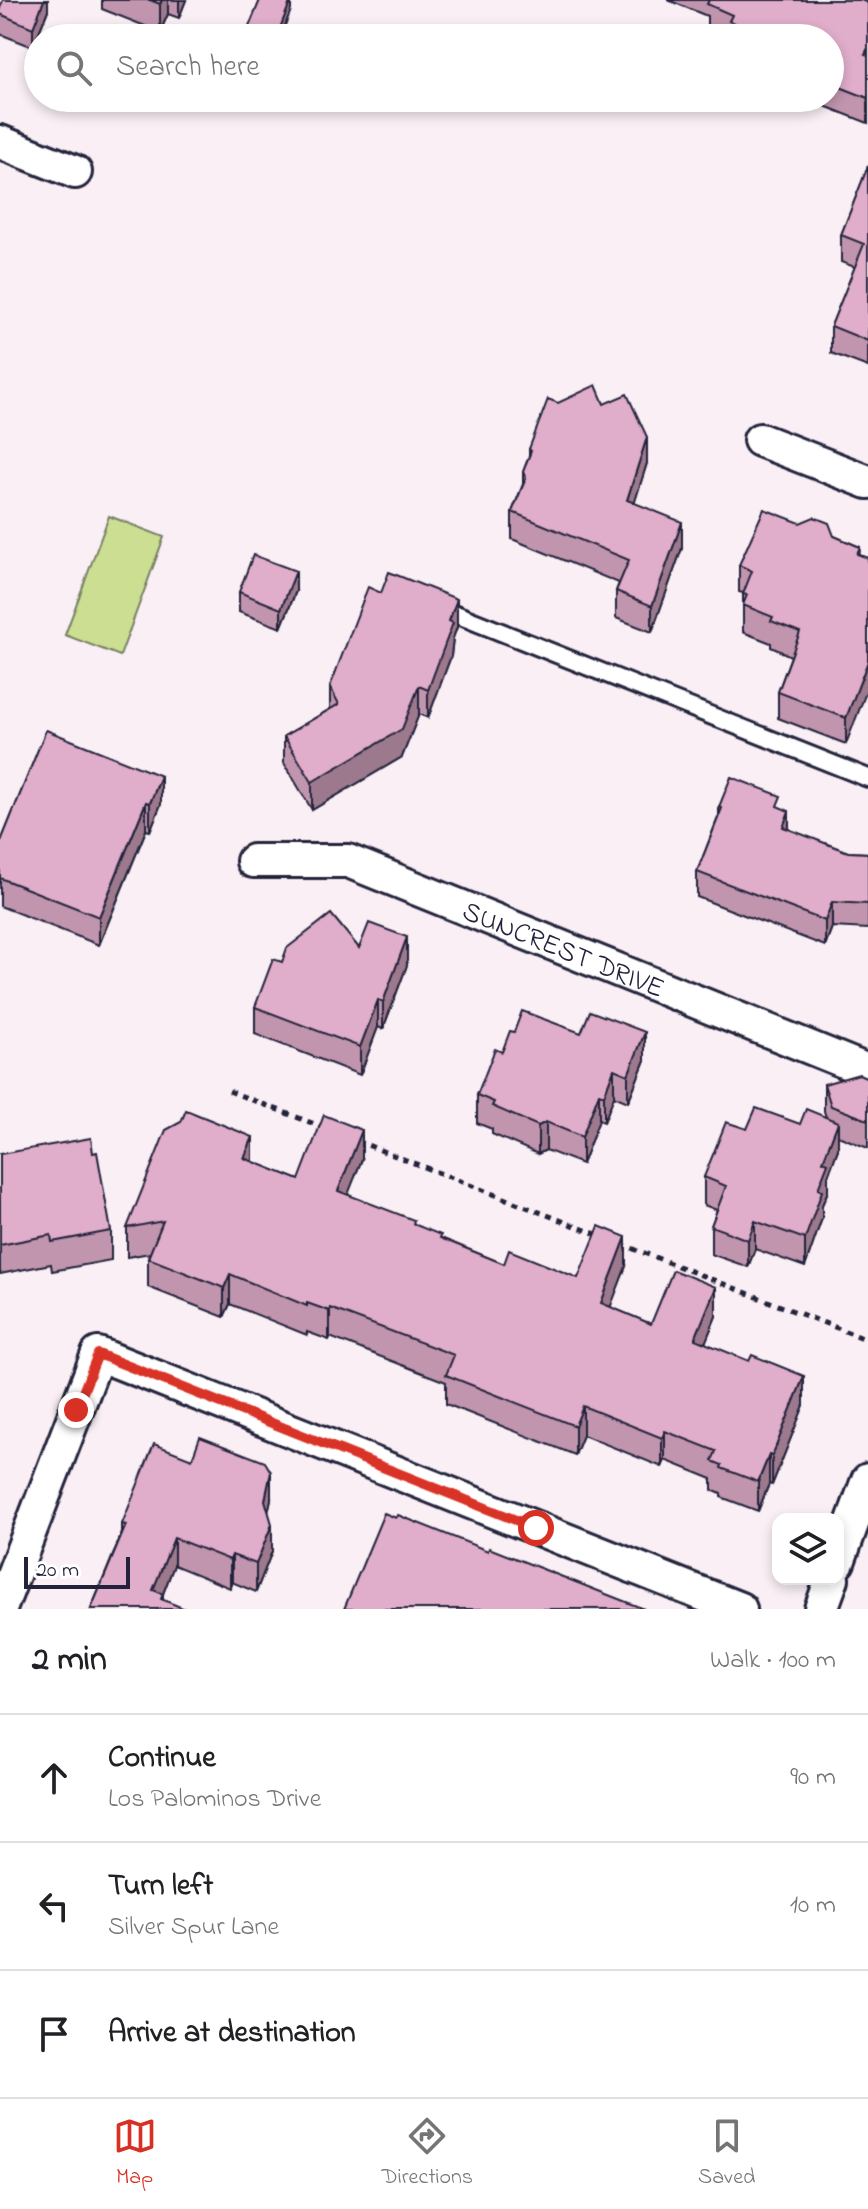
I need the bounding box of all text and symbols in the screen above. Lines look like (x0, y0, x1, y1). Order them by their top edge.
search box (24, 24, 844, 112)
icon: search (52, 46, 96, 90)
text: Search here (116, 46, 260, 90)
street label: SUNCREST DRIVE (456, 892, 670, 1011)
route end (58, 1392, 94, 1428)
route start (518, 1510, 554, 1546)
map controls (772, 1513, 844, 1585)
button: layers (772, 1513, 844, 1585)
scale bar (24, 1553, 130, 1589)
text: 20 m (36, 1555, 79, 1587)
text: 2 min (32, 1636, 107, 1686)
text: Walk · 100 m (710, 1642, 836, 1680)
text: Continue (108, 1737, 216, 1781)
icon: ahead (32, 1756, 76, 1800)
text: 90 m (790, 1759, 836, 1797)
text: Los Palominos Drive (108, 1781, 322, 1819)
text: Turn left (108, 1865, 213, 1909)
icon: left (32, 1884, 76, 1928)
text: 10 m (790, 1887, 836, 1925)
text: Silver Spur Lane (108, 1909, 279, 1947)
icon: arrive (32, 2012, 76, 2056)
text: Arrive at destination (108, 2012, 356, 2056)
tab: Map (113, 2114, 157, 2194)
tab: Directions (382, 2114, 473, 2194)
tab: Saved (698, 2114, 755, 2194)

